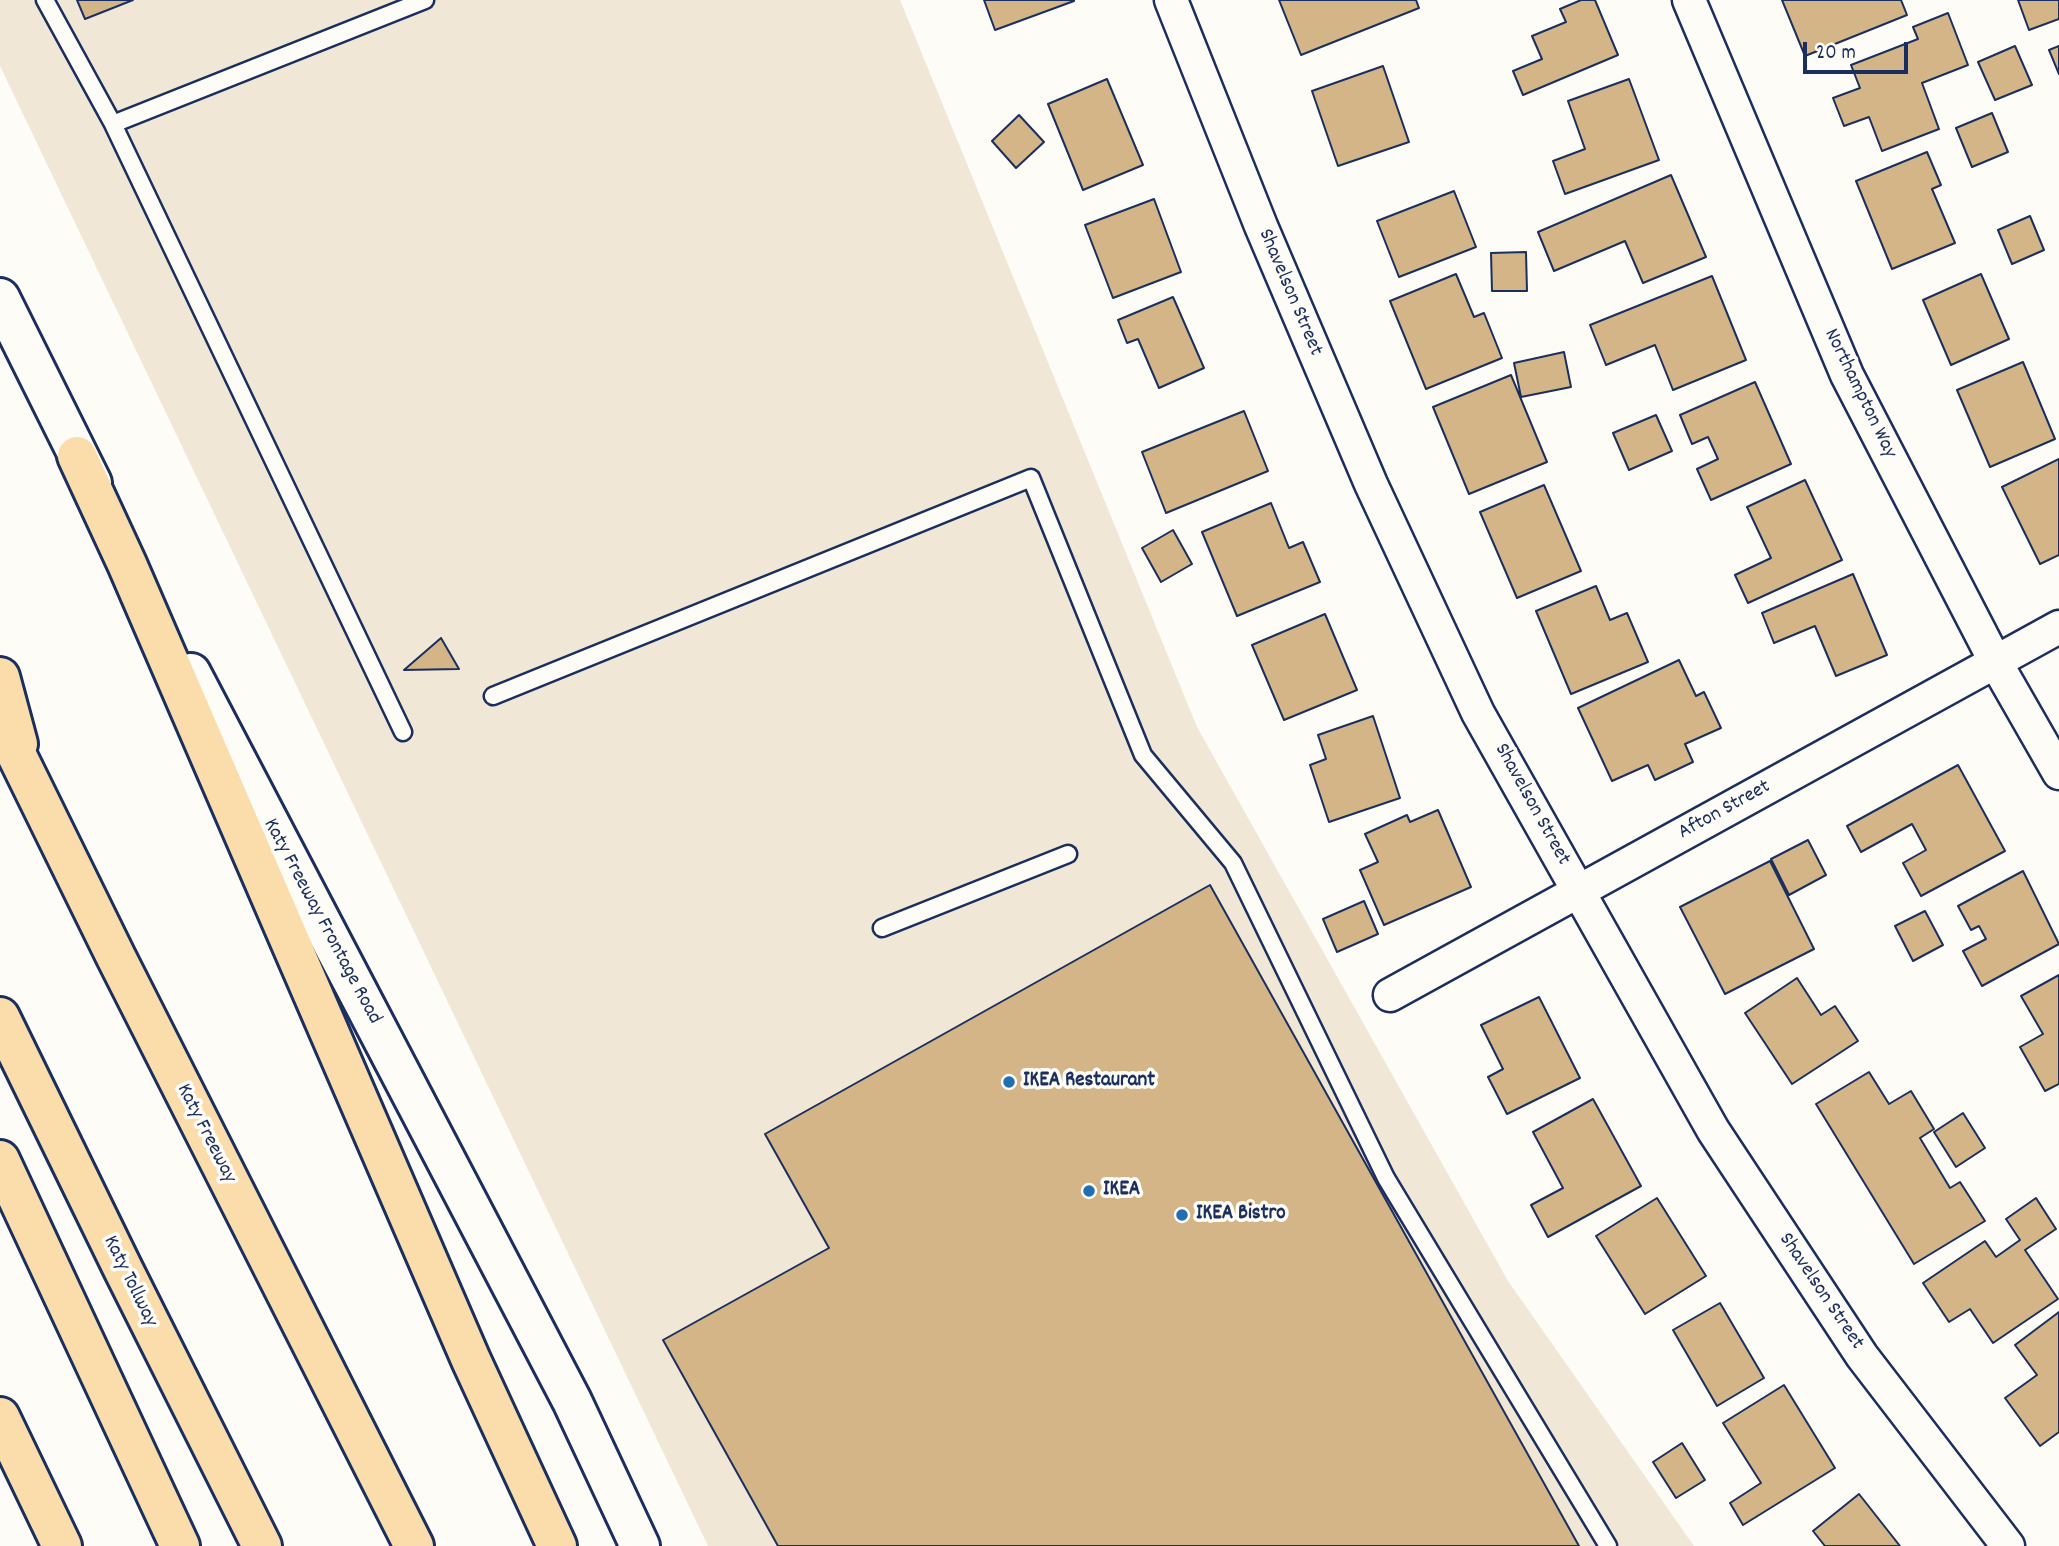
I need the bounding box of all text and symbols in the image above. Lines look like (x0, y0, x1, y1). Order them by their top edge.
scale bar (1807, 28, 1912, 72)
text: 20 m (1816, 39, 1856, 69)
street label: Shavelson Street (1251, 226, 1327, 360)
street label: Northampton Way (1817, 325, 1901, 463)
street label: Shavelson Street (1487, 740, 1575, 870)
street label: Afton Street (1675, 775, 1775, 847)
street label: Katy Freeway Frontage Road (256, 815, 386, 1029)
place label: IKEA Restaurant (1023, 1069, 1155, 1095)
marker: IKEA Restaurant (1001, 1074, 1017, 1090)
street label: Katy Freeway (169, 1080, 241, 1188)
place label: IKEA (1103, 1178, 1140, 1204)
marker: IKEA (1081, 1183, 1097, 1199)
place label: IKEA Bistro (1196, 1202, 1286, 1228)
marker: IKEA Bistro (1174, 1207, 1190, 1223)
street label: Shavelson Street (1772, 1229, 1868, 1355)
street label: Katy Tollway (96, 1232, 162, 1332)

